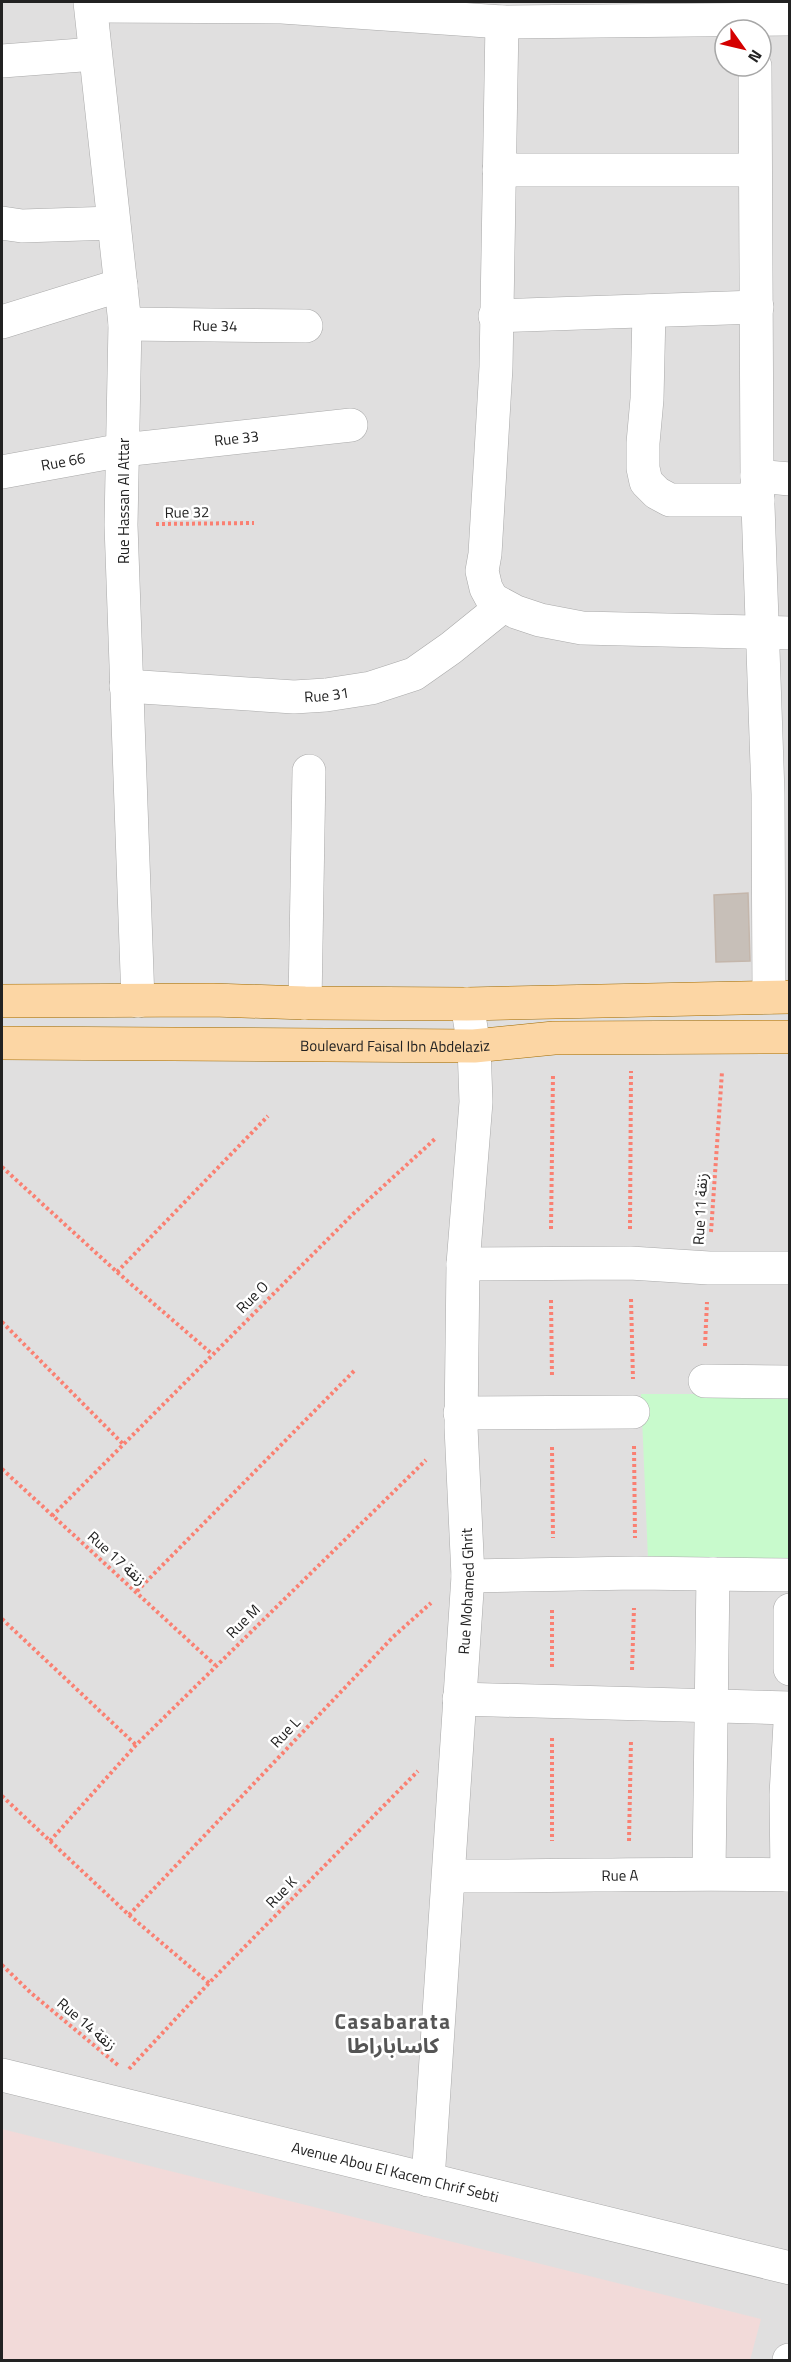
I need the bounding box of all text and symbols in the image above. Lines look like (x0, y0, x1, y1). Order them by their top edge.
north arrow (713, 18, 773, 78)
text: N (742, 45, 768, 68)
street label: Rue 34 (192, 313, 238, 337)
street label: Rue 33 (213, 424, 260, 451)
street label: Rue Hassan Al Attar (112, 438, 135, 564)
street label: Rue 66 (39, 446, 87, 476)
street label: Rue 32 (164, 500, 210, 524)
street label: Rue 31 (303, 680, 351, 708)
street label: Boulevard Faisal Ibn Abdelaziz (300, 1033, 491, 1058)
street label: Rue 11 زنقة (687, 1172, 713, 1246)
street label: Rue O (230, 1275, 274, 1319)
street label: Rue 17 زنقة (83, 1525, 151, 1591)
street label: Rue Mohamed Ghrit (451, 1527, 480, 1655)
street label: Rue M (220, 1598, 266, 1644)
street label: Rue L (265, 1711, 305, 1753)
street label: Rue A (601, 1863, 639, 1886)
street label: Rue K (260, 1871, 302, 1913)
street label: Rue 14 زنقة (52, 1992, 122, 2056)
district label: Casabarata كاساباراطا (335, 2005, 451, 2061)
street label: Avenue Abou El Kacem Chrif Sebti (289, 2135, 501, 2208)

